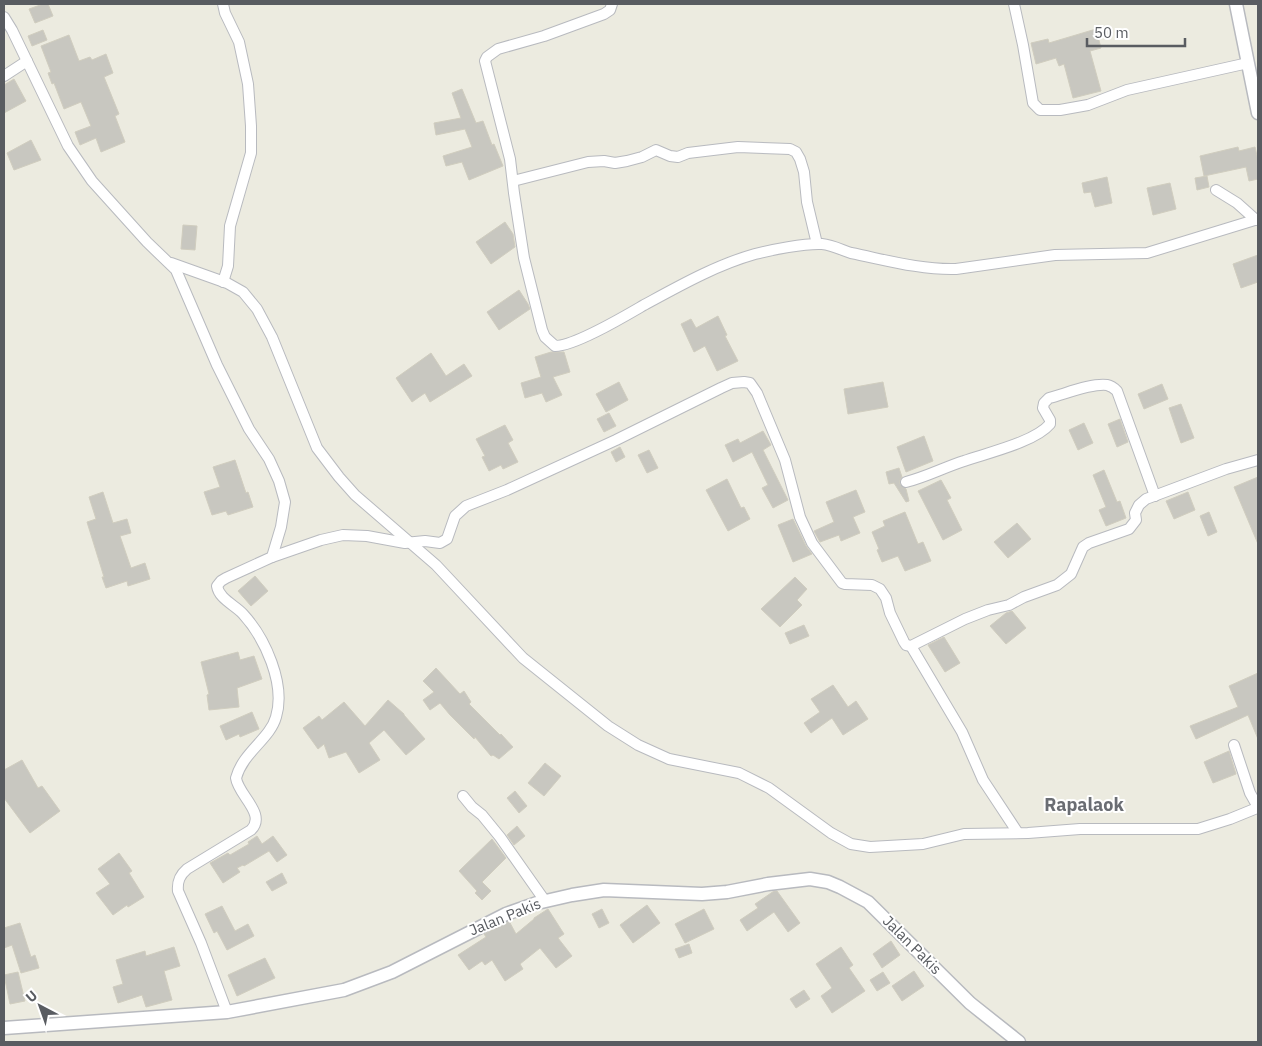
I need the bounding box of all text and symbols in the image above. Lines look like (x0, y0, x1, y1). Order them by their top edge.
scale bar (1087, 15, 1184, 47)
text: 50 m (1094, 23, 1129, 42)
district label: Rapalaok (1044, 793, 1124, 816)
street label: Jalan Pakis (466, 894, 543, 940)
street label: Jalan Pakis (879, 911, 946, 978)
north arrow (15, 981, 65, 1031)
text: U (22, 986, 41, 1006)

